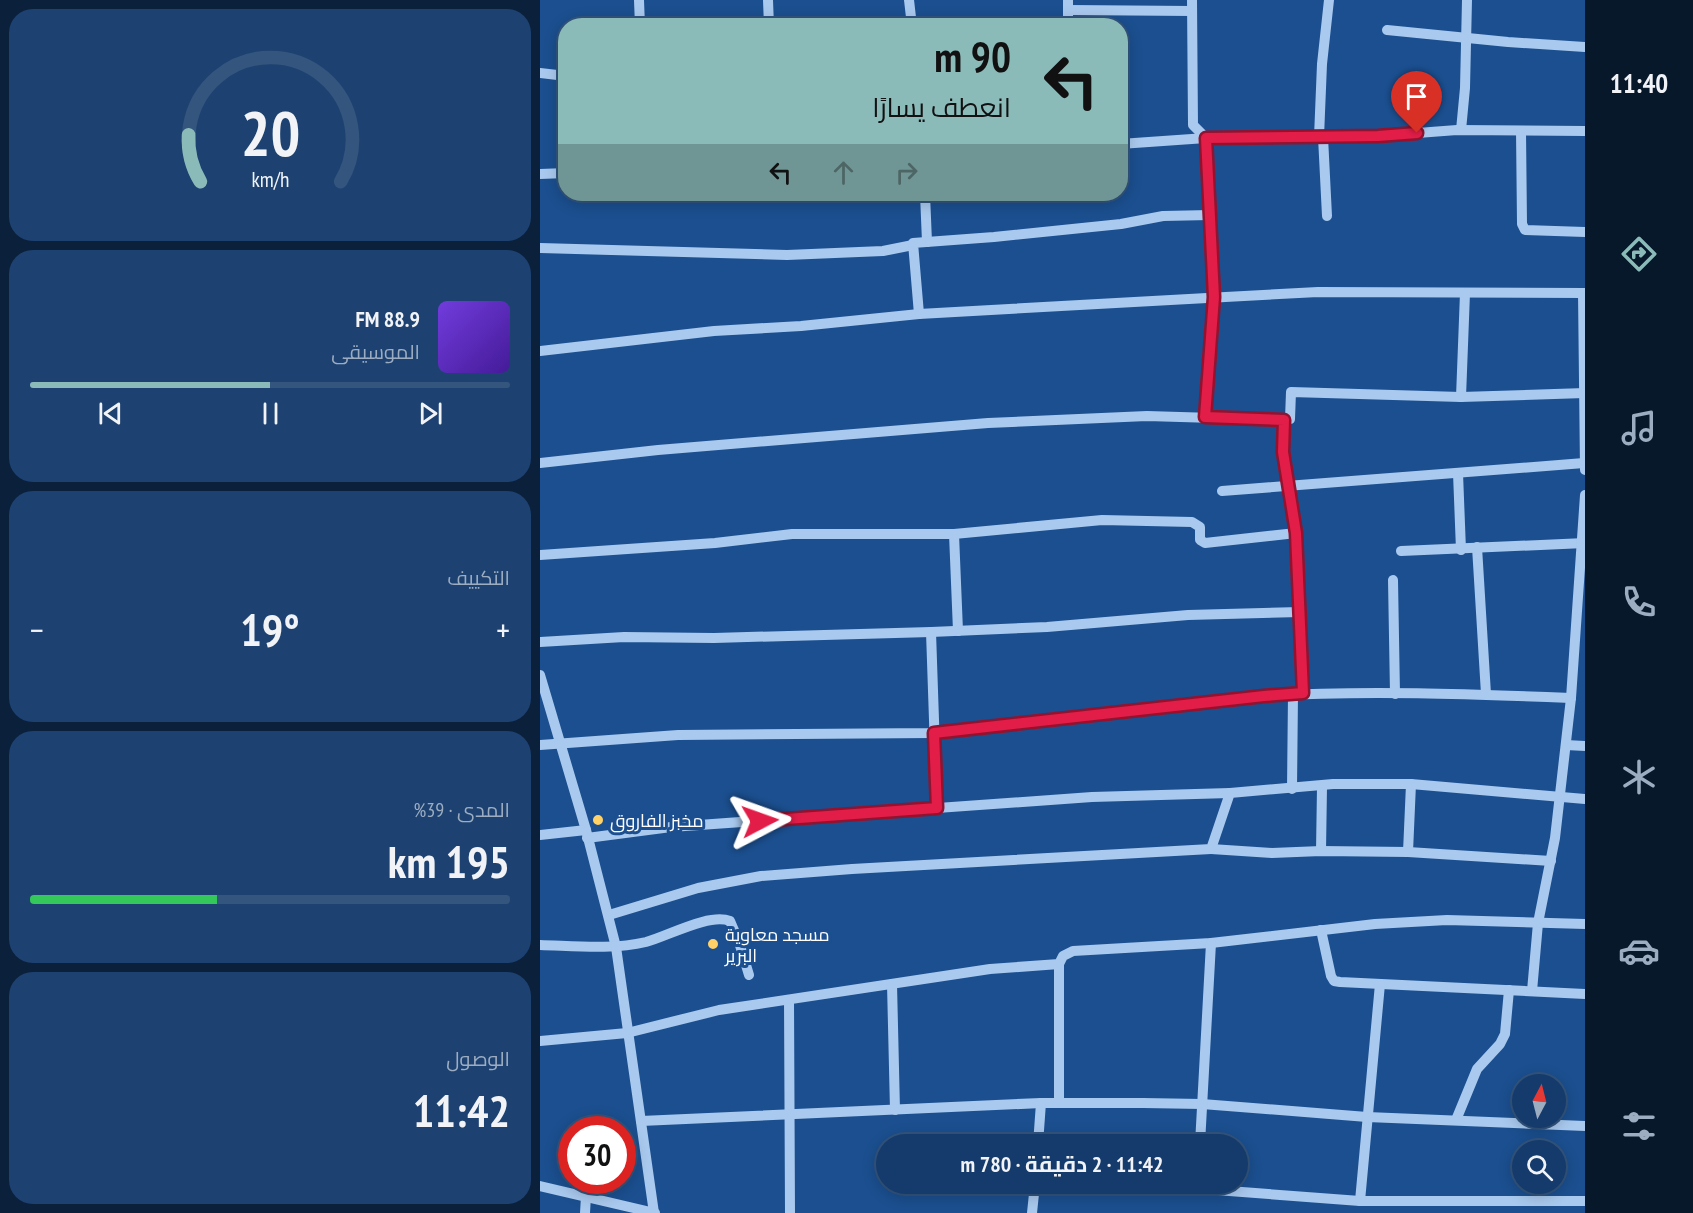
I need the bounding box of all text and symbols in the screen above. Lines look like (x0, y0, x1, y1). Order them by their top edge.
text: 90 m (934, 29, 1011, 84)
icon: left (1032, 42, 1110, 120)
text: 11:40 (1610, 66, 1668, 100)
pin (1391, 71, 1442, 133)
icon: arrive (1400, 80, 1433, 113)
text: انعطف يسارًا (872, 90, 1011, 124)
text: 20 (240, 92, 300, 173)
icon: left (764, 156, 797, 189)
icon: ahead (827, 156, 860, 189)
icon: right (890, 156, 923, 189)
text: km/h (251, 165, 289, 193)
icon: directions (1618, 233, 1660, 275)
text: 88.9 FM (355, 305, 420, 333)
text: الموسيقى (331, 339, 420, 365)
icon: previous (94, 397, 127, 430)
icon: pause (254, 397, 287, 430)
icon: next (414, 397, 447, 430)
icon: music (1618, 407, 1660, 449)
text: التكييف (447, 565, 510, 591)
icon: phone (1618, 581, 1660, 623)
text: 19° (240, 600, 300, 658)
text: − (30, 608, 44, 651)
text: + (496, 608, 510, 651)
icon: climate (1618, 756, 1660, 798)
position arrow (728, 789, 792, 853)
text: المدى · 39% (414, 797, 510, 823)
place label: مخبز الفاروق (610, 809, 704, 833)
marker: مخبز الفاروق (591, 813, 605, 827)
text: 195 km (388, 832, 510, 890)
place label: مسجد معاوية البرير (724, 923, 830, 967)
icon: car (1618, 930, 1660, 972)
marker: مسجد معاوية البرير (706, 937, 720, 951)
text: الوصول (446, 1046, 510, 1072)
north arrow (1512, 1074, 1566, 1128)
map controls (1512, 1074, 1566, 1194)
text: 11:42 (413, 1081, 510, 1139)
icon: filters (1618, 1105, 1660, 1147)
speed limit sign: 30 (558, 1116, 636, 1194)
button: search (1512, 1140, 1566, 1194)
text: 11:42 · 2 دقيقة · 780 m (961, 1150, 1163, 1178)

